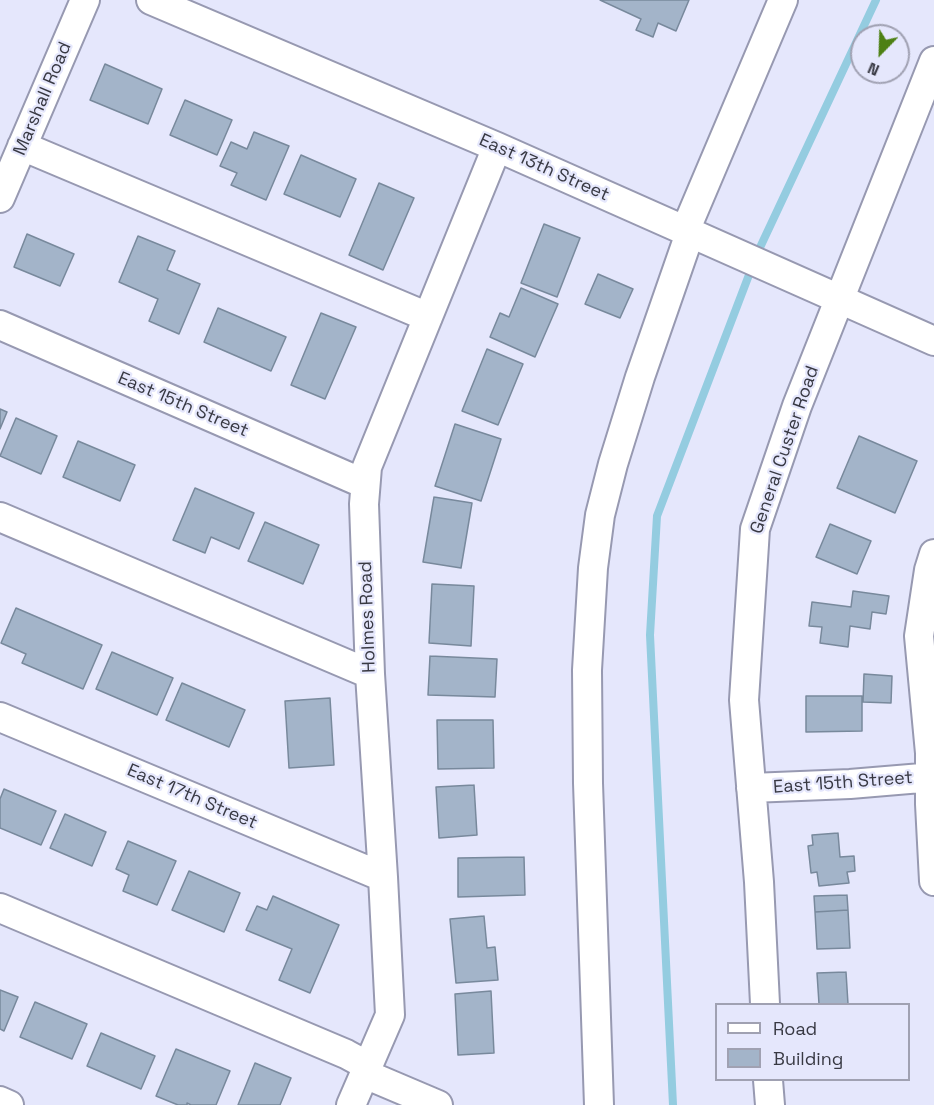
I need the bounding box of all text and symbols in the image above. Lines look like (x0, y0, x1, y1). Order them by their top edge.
north arrow (850, 24, 910, 84)
street label: Marshall Road (9, 39, 77, 159)
text: N (865, 57, 883, 81)
street label: East 13th Street (476, 130, 612, 206)
street label: General Custer Road (746, 363, 824, 537)
street label: East 15th Street (114, 368, 252, 442)
street label: Holmes Road (355, 561, 381, 673)
street label: East 17th Street (124, 760, 260, 834)
street label: East 15th Street (772, 767, 914, 799)
legend (715, 1003, 910, 1081)
text: Road (773, 1017, 817, 1040)
text: Building (773, 1047, 843, 1070)

